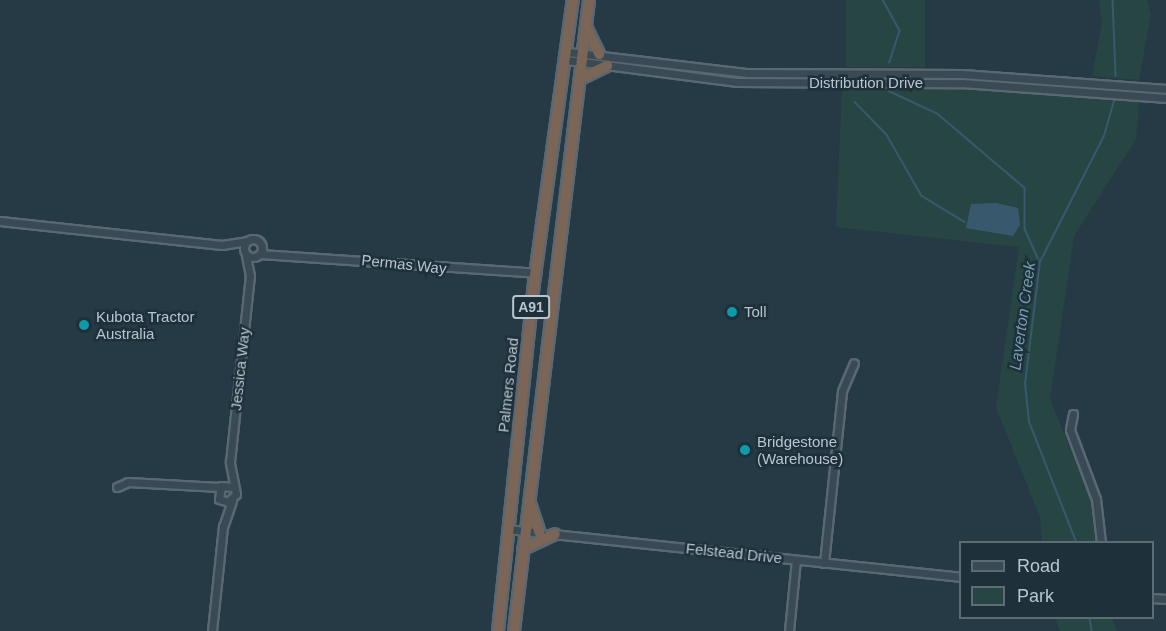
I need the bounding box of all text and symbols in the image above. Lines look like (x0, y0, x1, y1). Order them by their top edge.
street label: Distribution Drive (809, 74, 923, 92)
street label: Permas Way (361, 251, 447, 277)
water label: Laverton Creek (1006, 261, 1040, 371)
road number: A91 (512, 296, 550, 318)
place label: Toll (744, 303, 767, 321)
marker: Toll (725, 305, 739, 319)
place label: Kubota Tractor Australia (96, 307, 195, 342)
marker: Kubota Tractor Australia (77, 318, 91, 332)
street label: Jessica Way (227, 326, 253, 412)
street label: Palmers Road (494, 337, 522, 433)
place label: Bridgestone (Warehouse) (757, 432, 843, 467)
marker: Bridgestone (Warehouse) (738, 443, 752, 457)
street label: Felstead Drive (685, 539, 783, 567)
legend (959, 541, 1154, 619)
text: Road (1017, 556, 1060, 576)
text: Park (1017, 586, 1054, 606)

